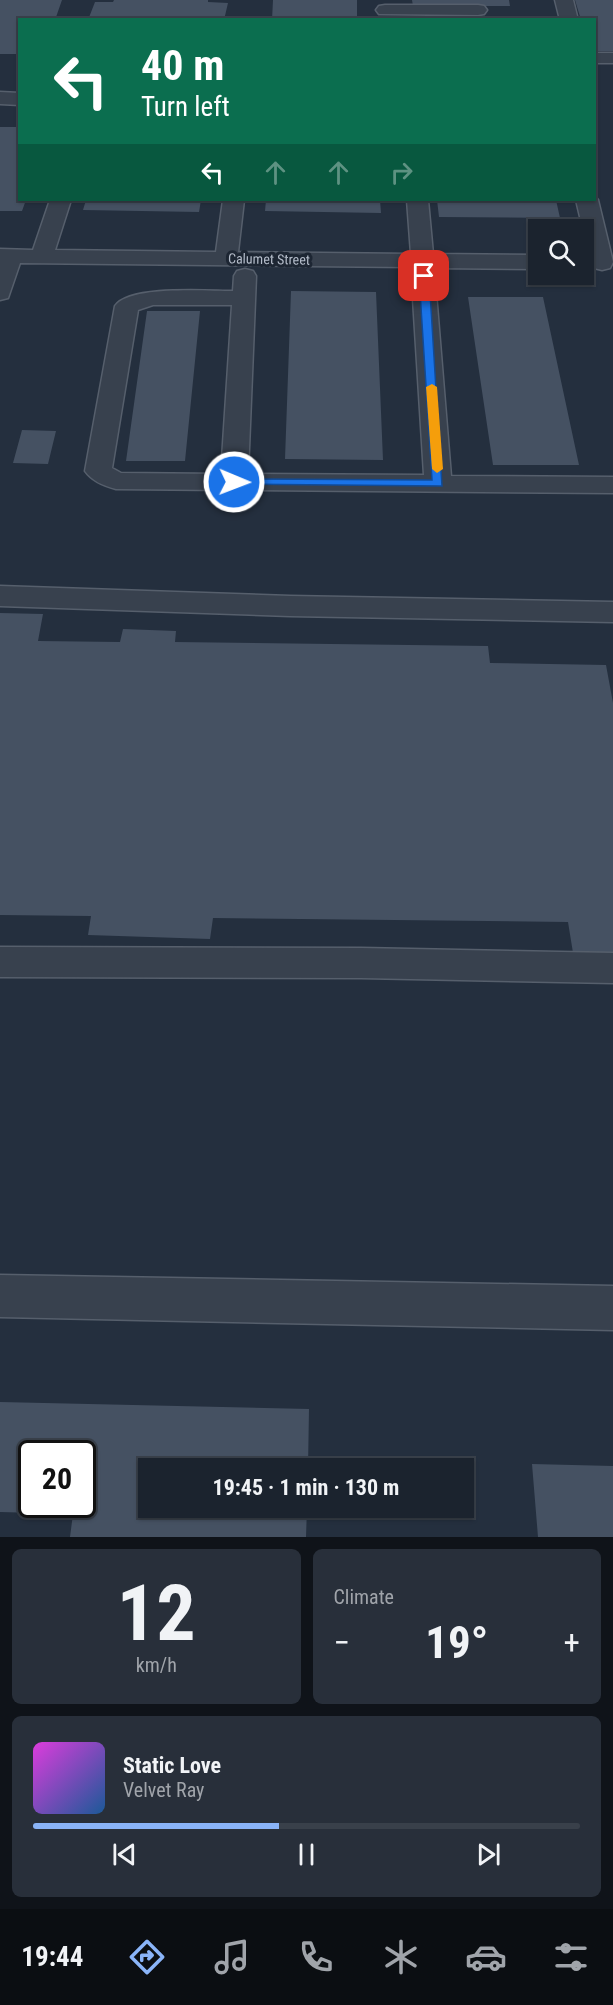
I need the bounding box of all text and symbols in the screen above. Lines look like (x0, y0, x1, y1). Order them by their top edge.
text: 40 m (141, 41, 224, 90)
icon: left (42, 42, 120, 120)
text: Turn left (141, 91, 230, 123)
icon: left (196, 156, 229, 189)
icon: ahead (259, 156, 292, 189)
icon: ahead (322, 156, 355, 189)
icon: right (385, 156, 418, 189)
map controls (528, 219, 594, 285)
button: search (528, 219, 594, 285)
street label: Calumet Street (228, 250, 310, 268)
pin (398, 250, 449, 301)
icon: arrive (407, 259, 440, 292)
position arrow (202, 450, 266, 514)
speed limit sign: 20 (18, 1440, 96, 1518)
text: 19:45 · 1 min · 130 m (213, 1475, 399, 1500)
text: 12 (117, 1568, 196, 1659)
text: Climate (334, 1585, 394, 1609)
text: 19° (425, 1616, 488, 1669)
text: − (334, 1623, 350, 1662)
text: + (564, 1623, 580, 1662)
text: km/h (136, 1653, 177, 1677)
text: Static Love (123, 1753, 221, 1778)
text: Velvet Ray (123, 1778, 204, 1802)
icon: previous (108, 1838, 141, 1871)
icon: pause (290, 1838, 323, 1871)
icon: next (472, 1838, 505, 1871)
icon: directions (126, 1936, 168, 1978)
icon: music (211, 1936, 253, 1978)
icon: phone (295, 1936, 337, 1978)
icon: climate (380, 1936, 422, 1978)
icon: car (465, 1936, 507, 1978)
icon: filters (550, 1936, 592, 1978)
text: 19:44 (21, 1941, 83, 1973)

